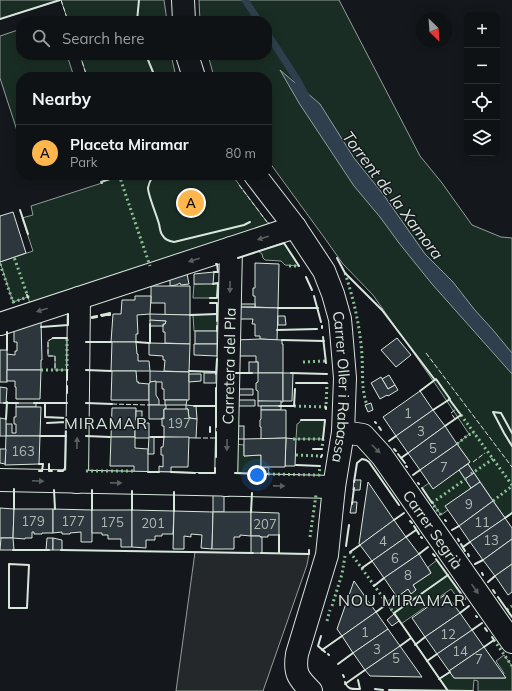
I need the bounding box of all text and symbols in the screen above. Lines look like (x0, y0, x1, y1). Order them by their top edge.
north arrow (416, 12, 452, 48)
map controls (464, 12, 500, 156)
button: + (464, 12, 500, 48)
search box (16, 16, 272, 60)
icon: search (30, 27, 52, 49)
text: Search here (62, 29, 144, 48)
button: − (464, 48, 500, 84)
button: locate (464, 84, 500, 120)
text: Nearby (32, 88, 91, 109)
button: layers (464, 120, 500, 156)
water label: Torrent de la Xamora (338, 127, 448, 263)
text: Placeta Miramar (70, 135, 189, 154)
text: A (40, 145, 50, 161)
text: 80 m (226, 145, 256, 161)
text: Park (70, 154, 97, 170)
pin: A (178, 188, 204, 218)
one-way arrow (256, 235, 268, 241)
one-way arrow (187, 257, 199, 263)
one-way arrow (227, 281, 233, 294)
one-way arrow (36, 307, 48, 313)
street label: Carretera del Pla (218, 307, 239, 425)
street label: Carrer Oller i Rabassa (329, 309, 355, 464)
house number: 1 (404, 405, 412, 421)
district label: MIRAMAR (64, 413, 148, 433)
house number: 197 (167, 415, 191, 431)
house number: 3 (417, 423, 425, 439)
one-way arrow (74, 436, 80, 449)
one-way arrow (224, 439, 231, 451)
house number: 5 (429, 440, 437, 456)
house number: 163 (11, 443, 35, 459)
one-way arrow (371, 444, 381, 454)
house number: 7 (440, 459, 448, 475)
your location (247, 465, 267, 485)
one-way arrow (32, 478, 44, 485)
one-way arrow (110, 480, 123, 486)
one-way arrow (273, 483, 286, 489)
street label: Carrer Segrià (399, 486, 467, 572)
house number: 9 (465, 496, 473, 512)
house number: 179 (21, 513, 45, 529)
house number: 177 (61, 513, 85, 529)
house number: 175 (100, 514, 124, 530)
house number: 11 (474, 514, 490, 530)
house number: 201 (141, 515, 165, 531)
house number: 207 (253, 516, 277, 532)
house number: 13 (483, 532, 499, 548)
house number: 4 (379, 533, 387, 549)
house number: 6 (391, 550, 399, 566)
house number: 8 (404, 567, 412, 583)
one-way arrow (471, 584, 479, 595)
district label: NOU MIRAMAR (338, 590, 466, 610)
house number: 1 (361, 624, 369, 640)
house number: 12 (440, 626, 456, 642)
house number: 3 (373, 641, 381, 657)
house number: 14 (452, 643, 468, 659)
house number: 5 (392, 650, 400, 666)
house number: 7 (475, 651, 483, 667)

